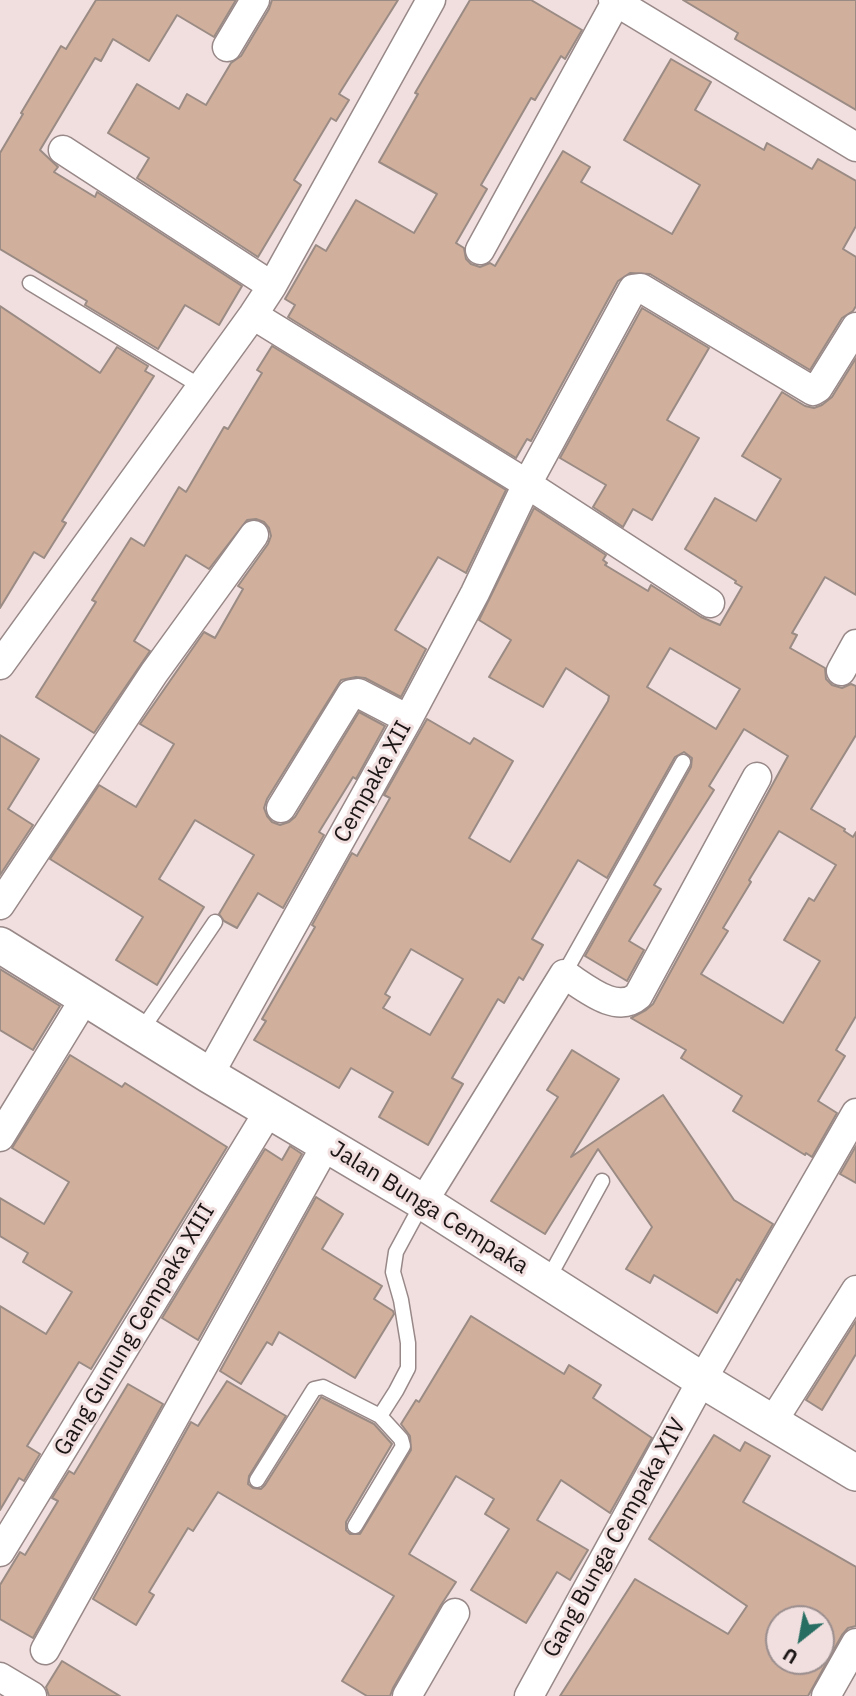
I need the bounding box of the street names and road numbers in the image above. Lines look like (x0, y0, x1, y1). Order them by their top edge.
street label: Cempaka XII (328, 716, 418, 848)
street label: Jalan Bunga Cempaka (325, 1136, 533, 1280)
street label: Gang Gunung Cempaka XIII (49, 1199, 221, 1461)
street label: Gang Bunga Cempaka XIV (538, 1413, 692, 1663)

